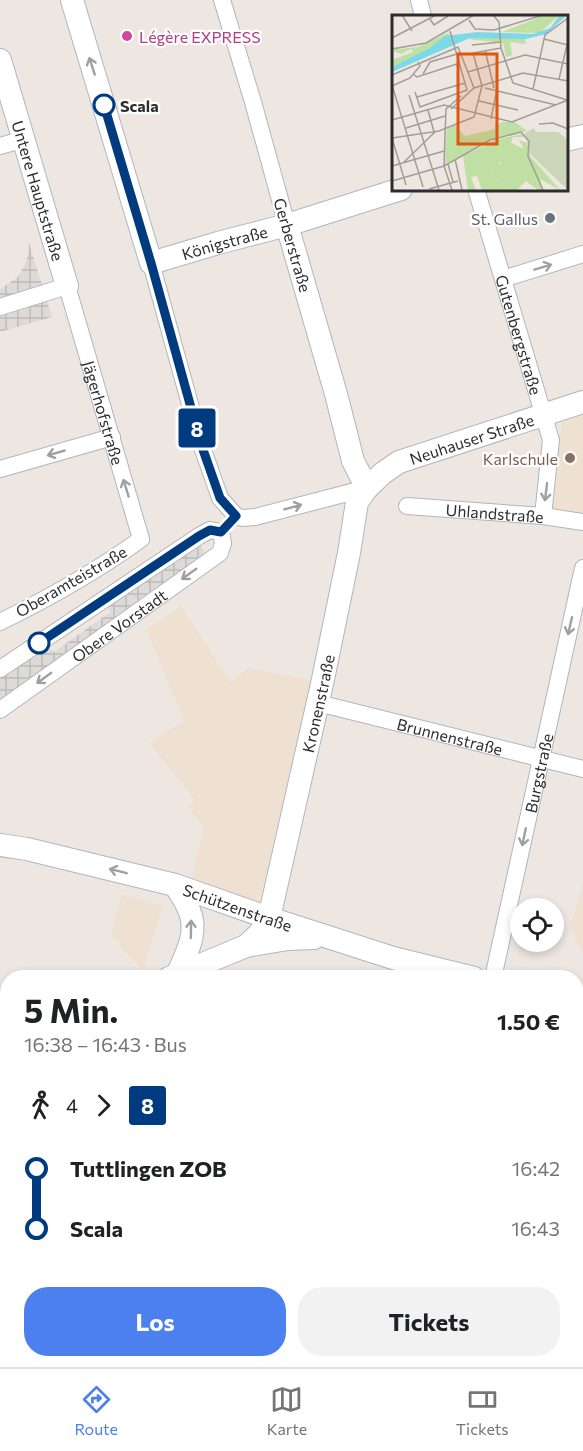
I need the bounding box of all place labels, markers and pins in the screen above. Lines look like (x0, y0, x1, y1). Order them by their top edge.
place label: Légère EXPRESS (139, 27, 261, 46)
marker: Légère EXPRESS (120, 29, 134, 43)
marker: Scala (93, 94, 115, 116)
place label: Scala (120, 96, 159, 115)
place label: St. Gallus (471, 209, 538, 228)
marker: St. Gallus (543, 211, 557, 225)
place label: Karlschule (483, 449, 558, 468)
marker: Karlschule (563, 451, 577, 465)
unlabelled marker (28, 632, 50, 654)

